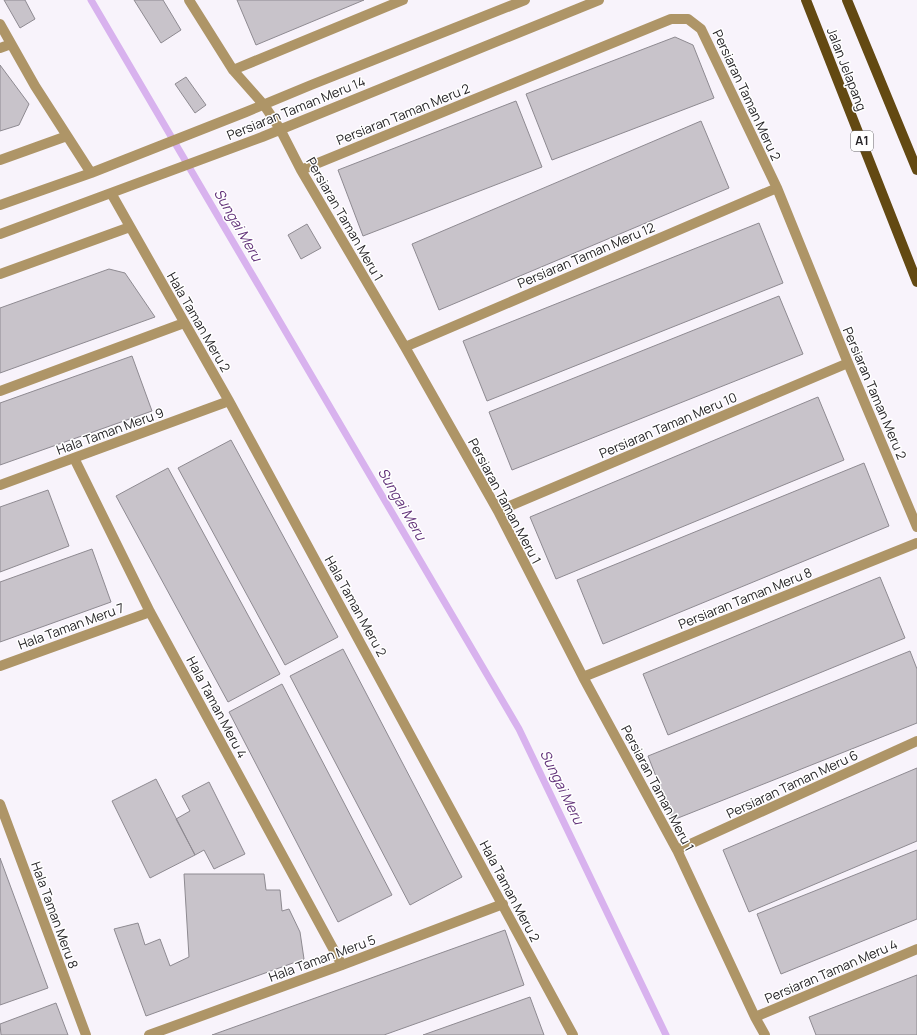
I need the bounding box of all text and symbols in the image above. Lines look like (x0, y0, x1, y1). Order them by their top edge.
street label: Jalan Jelapang (823, 25, 871, 113)
street label: Persiaran Taman Meru 2 (709, 27, 785, 163)
street label: Persiaran Taman Meru 14 (224, 72, 368, 144)
street label: Persiaran Taman Meru 2 (334, 79, 472, 149)
road number: A1 (851, 131, 873, 151)
street label: Persiaran Taman Meru 1 (302, 154, 388, 284)
water label: Sungai Meru (210, 185, 268, 266)
street label: Persiaran Taman Meru 12 (515, 218, 657, 292)
street label: Hala Taman Meru 2 (163, 269, 235, 375)
street label: Persiaran Taman Meru 2 (839, 324, 911, 462)
street label: Persiaran Taman Meru 10 (596, 388, 740, 462)
street label: Hala Taman Meru 9 (54, 403, 166, 459)
street label: Persiaran Taman Meru 1 (464, 435, 546, 567)
water label: Sungai Meru (374, 464, 432, 545)
street label: Hala Taman Meru 2 (321, 552, 391, 660)
street label: Persiaran Taman Meru 8 (676, 563, 814, 633)
street label: Hala Taman Meru 7 (15, 598, 127, 654)
street label: Hala Taman Meru 4 (183, 653, 252, 761)
street label: Persiaran Taman Meru 1 (617, 722, 699, 854)
water label: Sungai Meru (536, 746, 589, 829)
street label: Persiaran Taman Meru 6 (723, 746, 861, 822)
street label: Hala Taman Meru 2 (476, 837, 544, 945)
street label: Hala Taman Meru 8 (27, 859, 83, 971)
street label: Hala Taman Meru 5 (266, 930, 378, 986)
street label: Persiaran Taman Meru 4 (762, 935, 901, 1007)

